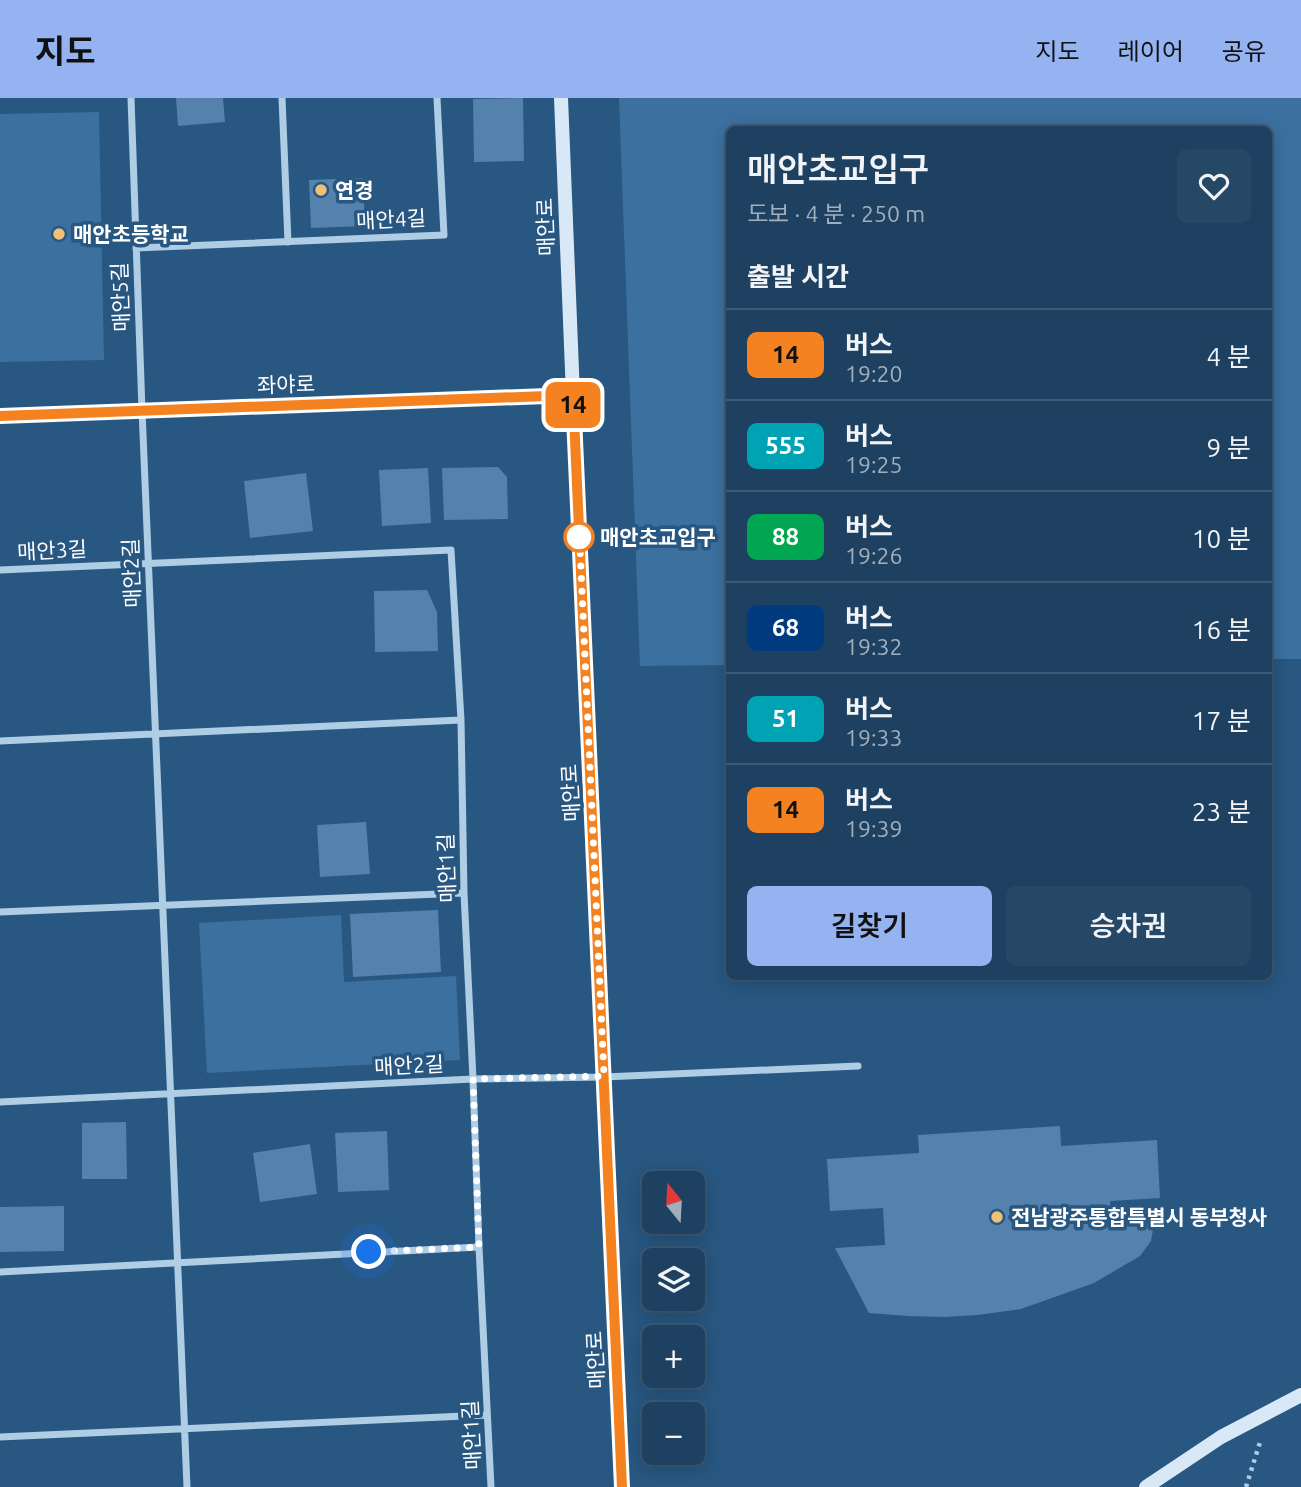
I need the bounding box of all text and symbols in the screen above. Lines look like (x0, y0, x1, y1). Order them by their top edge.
text: 지도 (35, 32, 96, 69)
text: 지도 (1035, 38, 1080, 65)
text: 레이어 (1118, 38, 1184, 65)
text: 공유 (1222, 38, 1266, 65)
button: heart (1177, 149, 1251, 223)
text: 매안초교입구 (747, 150, 929, 187)
place label: 연경 (335, 178, 374, 202)
marker: 연경 (313, 182, 329, 198)
street label: 매안로 (532, 198, 558, 256)
text: 도보 · 4 분 · 250 m (747, 201, 925, 226)
street label: 매안4길 (356, 205, 426, 233)
place label: 매안초등학교 (73, 222, 189, 246)
marker: 매안초등학교 (51, 226, 67, 242)
street label: 매안5길 (107, 262, 133, 332)
text: 출발 시간 (747, 262, 849, 291)
text: 버스 (845, 330, 893, 359)
text: 14 (772, 341, 799, 368)
text: 4 분 (1206, 342, 1251, 371)
text: 19:20 (845, 361, 903, 386)
street label: 좌야로 (257, 371, 315, 397)
line badge: 14 (542, 382, 604, 428)
text: 14 (559, 391, 587, 418)
text: 버스 (845, 421, 893, 450)
text: 555 (765, 432, 806, 459)
text: 9 분 (1206, 433, 1251, 462)
text: 19:25 (845, 452, 903, 477)
text: 버스 (845, 512, 893, 541)
marker: 매안초교입구 (564, 522, 594, 552)
text: 88 (772, 523, 799, 550)
text: 10 분 (1192, 524, 1251, 553)
place label: 매안초교입구 (600, 525, 716, 549)
street label: 매안3길 (17, 536, 87, 564)
street label: 매안2길 (118, 538, 144, 608)
text: 19:26 (845, 543, 903, 568)
text: 버스 (845, 603, 893, 632)
text: 68 (772, 614, 799, 641)
text: 16 분 (1192, 615, 1251, 644)
text: 19:32 (845, 634, 903, 659)
text: 버스 (845, 694, 893, 723)
text: 51 (772, 705, 799, 732)
text: 17 분 (1192, 706, 1251, 735)
text: 19:33 (845, 725, 903, 750)
street label: 매안로 (556, 763, 584, 823)
text: 버스 (845, 785, 893, 814)
text: 14 (772, 796, 799, 823)
text: 23 분 (1192, 797, 1251, 826)
text: 19:39 (845, 816, 903, 841)
street label: 매안1길 (433, 833, 459, 903)
button: 길찾기 (747, 886, 992, 966)
button: 승차권 (1006, 886, 1251, 966)
street label: 매안2길 (374, 1051, 444, 1079)
north arrow (642, 1171, 705, 1234)
map controls (642, 1171, 705, 1465)
place label: 전남광주통합특별시 동부청사 (1011, 1205, 1267, 1229)
marker: 전남광주통합특별시 동부청사 (989, 1209, 1005, 1225)
your location (351, 1234, 386, 1269)
button: layers (642, 1248, 705, 1311)
button: + (642, 1325, 705, 1388)
street label: 매안로 (581, 1330, 609, 1390)
street label: 매안1길 (457, 1400, 485, 1470)
button: − (642, 1402, 705, 1465)

